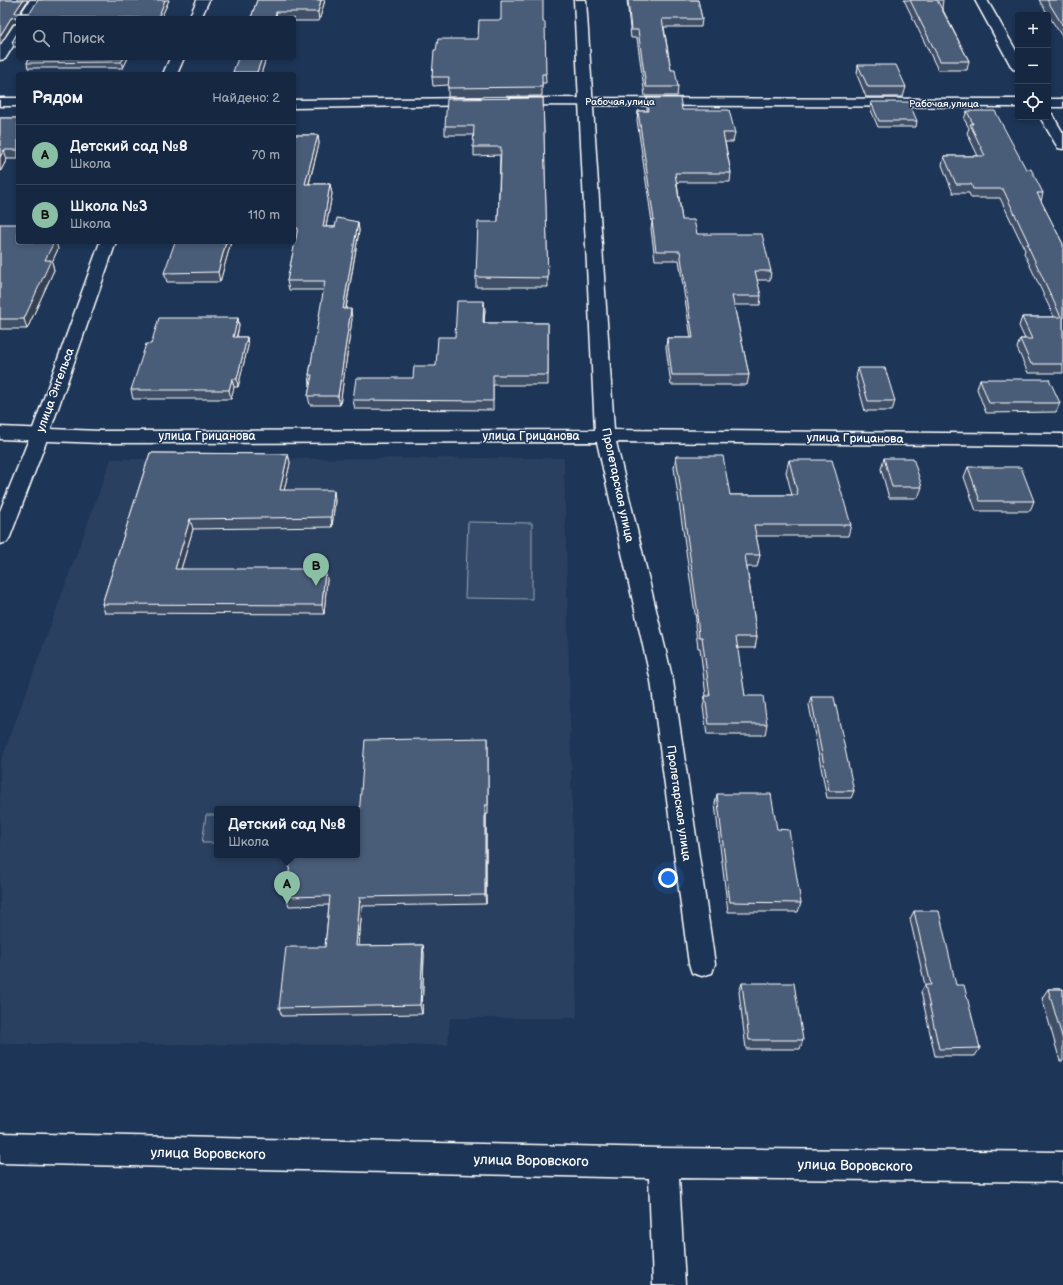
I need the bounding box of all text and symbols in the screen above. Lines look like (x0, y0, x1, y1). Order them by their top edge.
map controls (1015, 12, 1051, 120)
button: + (1015, 12, 1051, 48)
search box (16, 16, 296, 60)
icon: search (30, 27, 52, 49)
text: Поиск (62, 29, 105, 48)
button: − (1015, 48, 1051, 84)
button: locate (1015, 84, 1051, 120)
text: Рядом (32, 88, 83, 108)
text: Найдено: 2 (212, 90, 280, 106)
street label: Рабочая улица (585, 96, 655, 108)
street label: Рабочая улица (909, 98, 979, 110)
text: Детский сад №8 (70, 137, 188, 156)
text: A (41, 147, 49, 163)
text: 70 m (252, 147, 280, 163)
text: Школа (70, 156, 111, 172)
text: Школа №3 (70, 197, 147, 216)
text: B (40, 207, 50, 223)
text: 110 m (248, 207, 280, 223)
text: Школа (70, 216, 111, 232)
street label: улица Энгельса (33, 346, 78, 434)
street label: Пролетарская улица (598, 426, 637, 544)
street label: улица Грицанова (158, 429, 256, 444)
street label: улица Грицанова (482, 429, 580, 444)
street label: улица Грицанова (806, 430, 904, 447)
pin: B (303, 553, 329, 586)
street label: Пролетарская улица (663, 744, 694, 862)
popup (214, 806, 360, 858)
text: Детский сад №8 (228, 815, 346, 834)
text: Школа (228, 834, 269, 850)
your location (658, 868, 678, 888)
pin: A (274, 871, 300, 904)
street label: улица Воровского (150, 1144, 266, 1163)
street label: улица Воровского (473, 1151, 589, 1170)
street label: улица Воровского (797, 1156, 913, 1175)

